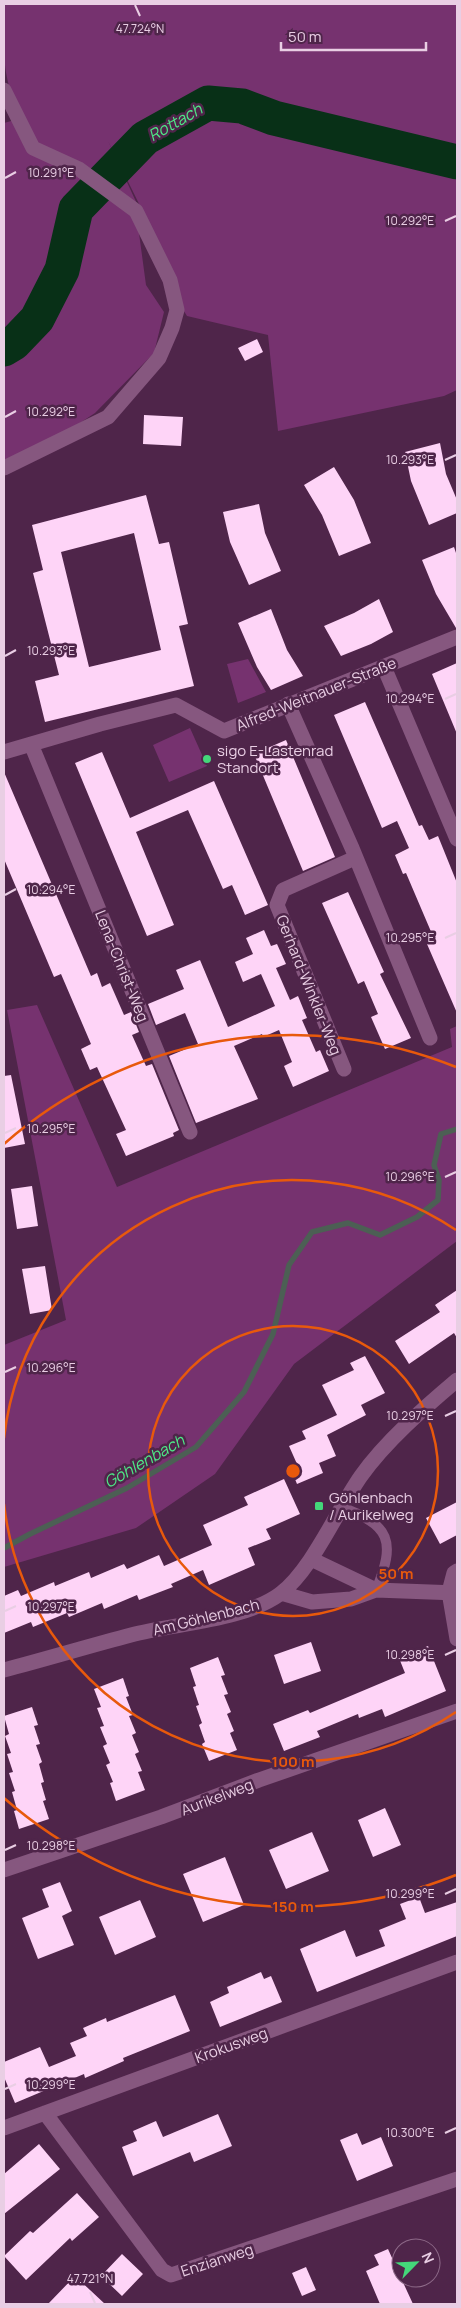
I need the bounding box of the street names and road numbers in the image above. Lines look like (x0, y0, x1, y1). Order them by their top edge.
street label: Alfred-Weitnauer-Straße (233, 652, 400, 736)
street label: Lena-Christ-Weg (90, 907, 154, 1025)
street label: Gerhard-Winkler-Weg (271, 912, 347, 1058)
street label: Am Göhlenbach (151, 1594, 261, 1640)
street label: Aurikelweg (178, 1774, 256, 1820)
street label: Krokusweg (192, 2022, 270, 2068)
street label: Enzianweg (178, 2238, 256, 2282)

